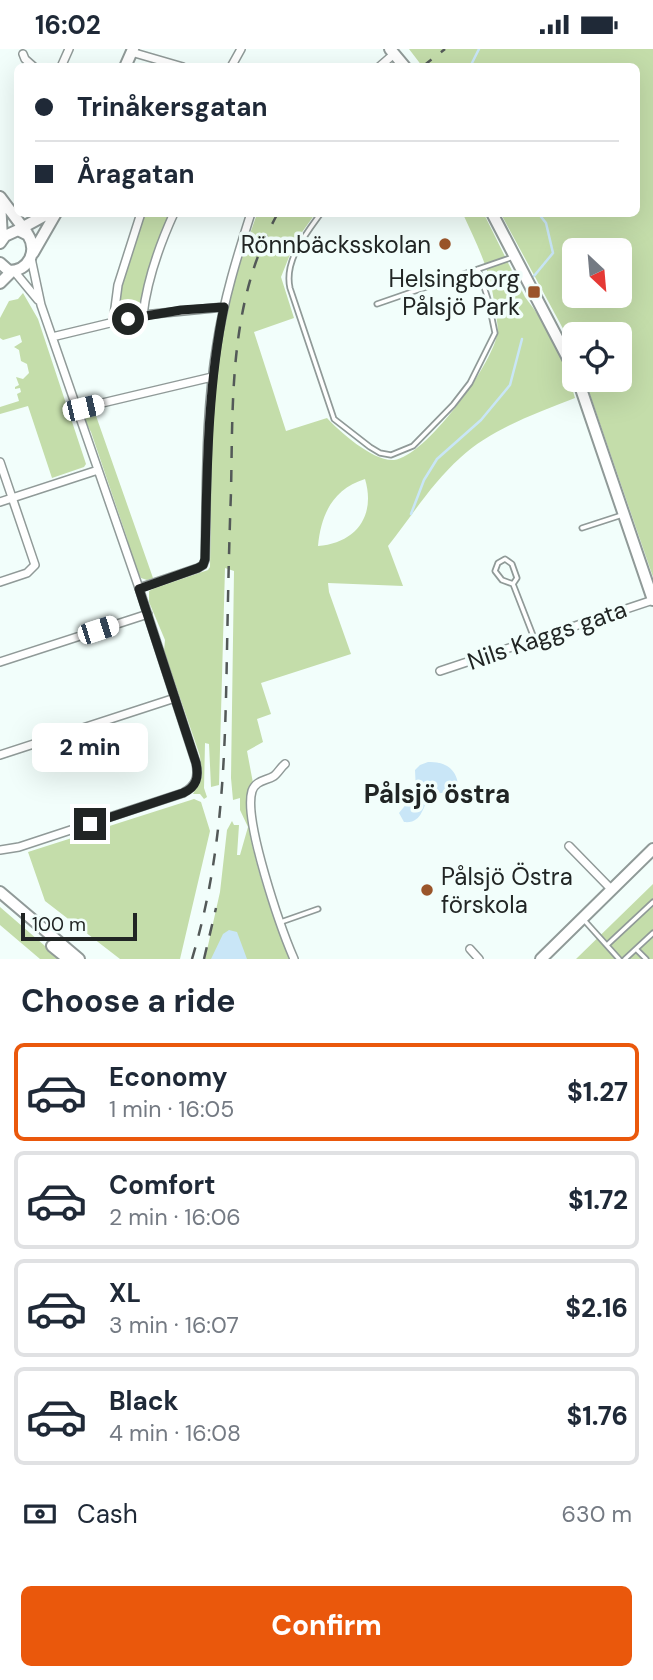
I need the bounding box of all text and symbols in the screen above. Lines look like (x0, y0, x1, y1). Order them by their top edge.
text: 16:02 (35, 8, 101, 42)
text: Trinåkersgatan (77, 90, 268, 124)
text: Åragatan (77, 157, 194, 191)
place label: Rönnbäcksskolan (241, 229, 431, 260)
marker: Rönnbäcksskolan (437, 236, 453, 252)
north arrow (562, 238, 632, 308)
map controls (562, 238, 632, 392)
place label: Helsingborg Pålsjö Park (388, 263, 520, 322)
marker: Helsingborg Pålsjö Park (526, 284, 542, 300)
route start (112, 303, 144, 335)
button: locate (562, 322, 632, 392)
car (61, 393, 106, 423)
street label: Nils Kaggs gata (463, 593, 631, 677)
car (75, 614, 122, 646)
callout: 2 min (32, 723, 148, 771)
text: 2 min (59, 732, 121, 762)
district label: Pålsjö östra (364, 777, 510, 811)
route end (74, 808, 106, 840)
place label: Pålsjö Östra förskola (441, 861, 573, 920)
marker: Pålsjö Östra förskola (419, 882, 435, 898)
scale bar (21, 910, 136, 942)
text: 100 m (32, 912, 86, 937)
text: Choose a ride (21, 980, 236, 1022)
text: Economy (109, 1060, 227, 1094)
icon: car (25, 1061, 88, 1124)
text: $1.27 (567, 1075, 628, 1109)
text: 1 min · 16:05 (109, 1094, 234, 1124)
text: Comfort (109, 1168, 215, 1202)
icon: car (25, 1169, 88, 1232)
text: $1.72 (568, 1183, 628, 1217)
text: 2 min · 16:06 (109, 1202, 241, 1232)
text: XL (109, 1276, 141, 1310)
icon: car (25, 1277, 88, 1340)
text: $2.16 (565, 1291, 628, 1325)
text: 3 min · 16:07 (109, 1310, 239, 1340)
text: Black (109, 1384, 179, 1418)
icon: car (25, 1385, 88, 1448)
text: $1.76 (566, 1399, 628, 1433)
text: 4 min · 16:08 (109, 1418, 241, 1448)
icon: cash (21, 1495, 59, 1533)
text: Cash (77, 1497, 138, 1531)
text: 630 m (562, 1499, 632, 1529)
button: Confirm (21, 1586, 632, 1666)

